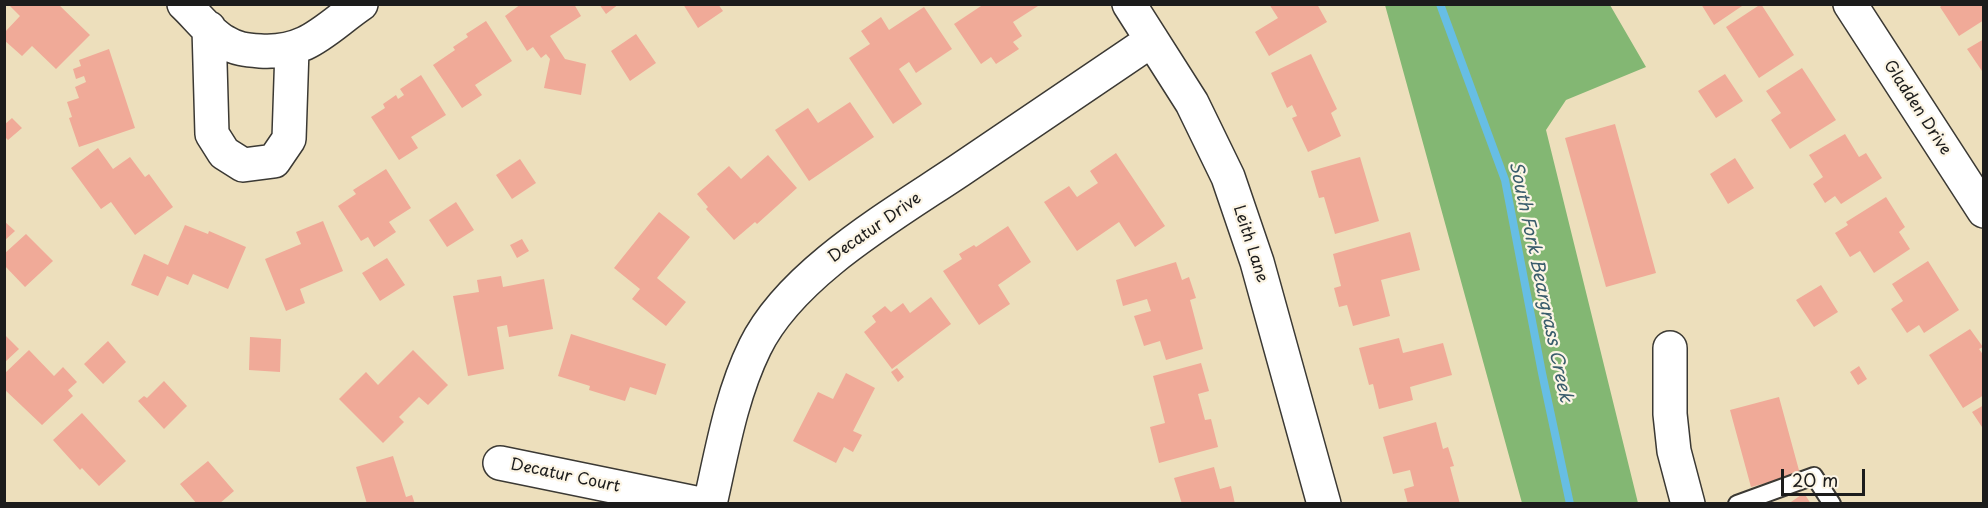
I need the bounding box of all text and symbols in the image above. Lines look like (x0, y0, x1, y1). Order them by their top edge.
street label: Gladden Drive (1879, 57, 1955, 159)
water label: South Fork Beargrass Creek (1504, 160, 1576, 404)
street label: Decatur Drive (825, 189, 925, 267)
street label: Leith Lane (1228, 203, 1272, 285)
street label: Decatur Court (508, 455, 622, 497)
scale bar (1784, 457, 1868, 495)
text: 20 m (1792, 466, 1838, 493)

